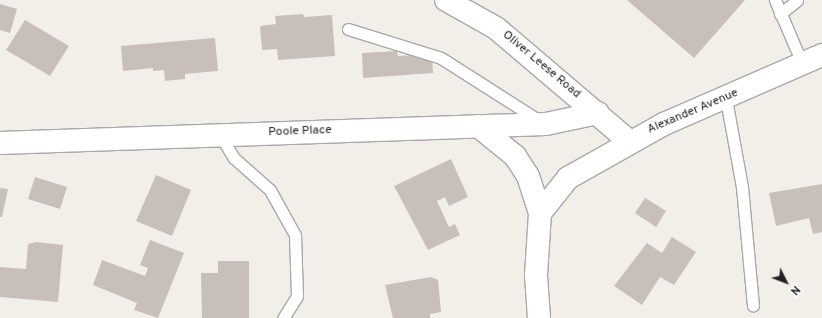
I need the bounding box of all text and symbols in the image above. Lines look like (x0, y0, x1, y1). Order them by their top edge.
street label: Oliver Leese Road (499, 28, 583, 102)
street label: Alexander Avenue (645, 86, 741, 138)
street label: Poole Place (268, 124, 332, 140)
north arrow (766, 262, 806, 302)
text: N (787, 282, 803, 298)

